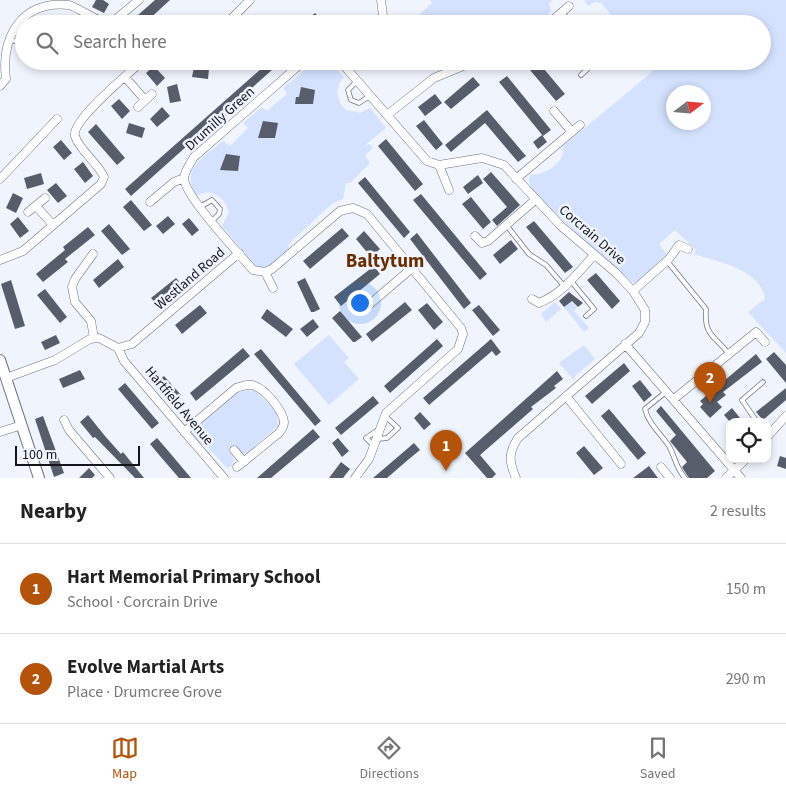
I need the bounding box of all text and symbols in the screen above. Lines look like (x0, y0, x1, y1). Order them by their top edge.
search box (15, 15, 771, 70)
icon: search (33, 29, 61, 57)
text: Search here (73, 29, 167, 56)
street label: Drumilly Green (181, 82, 259, 156)
north arrow (666, 85, 711, 130)
street label: Corcrain Drive (554, 200, 630, 270)
street label: Westland Road (151, 243, 229, 315)
district label: Baltytum (346, 248, 424, 275)
your location (347, 290, 373, 316)
street label: Hartfield Avenue (140, 362, 218, 450)
pin: 2 (694, 362, 726, 403)
map controls (726, 418, 771, 463)
button: locate (726, 418, 771, 463)
pin: 1 (430, 430, 462, 471)
scale bar (15, 443, 140, 466)
text: 100 m (22, 445, 57, 465)
text: Nearby (20, 496, 87, 526)
text: 2 results (710, 500, 766, 522)
text: Hart Memorial Primary School (67, 564, 320, 591)
text: 1 (32, 578, 40, 600)
text: 150 m (726, 578, 766, 600)
text: School · Corcrain Drive (67, 591, 218, 613)
text: Evolve Martial Arts (67, 654, 224, 681)
text: 2 (32, 668, 40, 690)
text: 290 m (726, 668, 766, 690)
text: Place · Drumcree Grove (67, 681, 222, 703)
tab: Map (111, 734, 139, 784)
tab: Directions (360, 734, 419, 784)
tab: Saved (640, 734, 675, 784)

